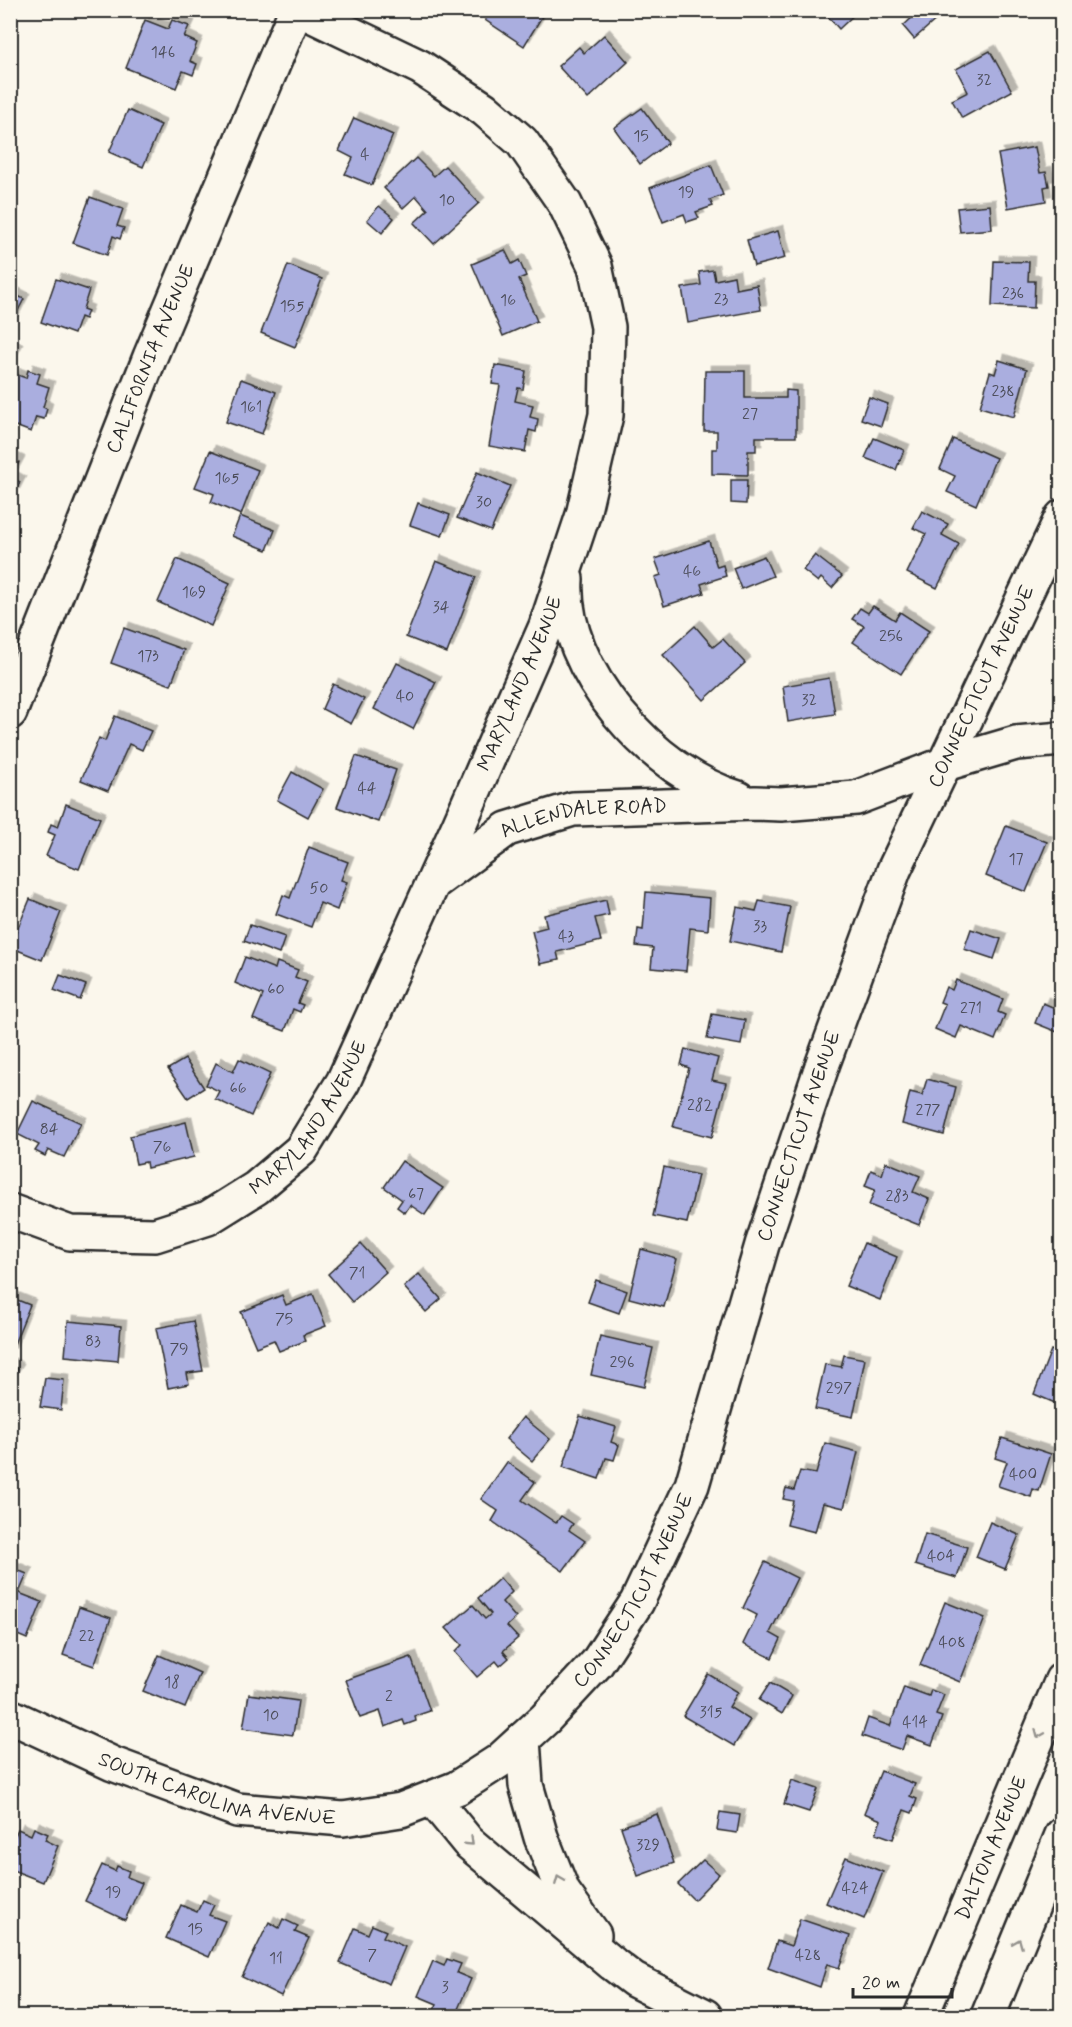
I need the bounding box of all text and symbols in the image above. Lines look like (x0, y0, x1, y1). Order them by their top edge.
house number: 146 (151, 42, 175, 63)
house number: 32 (976, 70, 992, 91)
house number: 15 (633, 126, 649, 147)
house number: 4 (360, 144, 370, 165)
house number: 19 (678, 182, 694, 203)
house number: 10 (439, 190, 455, 211)
street label: CALIFORNIA AVENUE (100, 260, 201, 458)
house number: 236 (1002, 283, 1024, 304)
house number: 23 (714, 289, 729, 310)
house number: 16 (500, 290, 516, 311)
house number: 155 (280, 296, 304, 317)
house number: 238 (991, 381, 1015, 402)
house number: 161 (240, 397, 262, 418)
house number: 27 (742, 404, 758, 425)
house number: 165 (215, 468, 240, 489)
house number: 30 (476, 492, 492, 513)
house number: 46 (683, 561, 701, 582)
street label: CONNECTICUT AVENUE (922, 581, 1041, 792)
house number: 169 (182, 582, 206, 603)
street label: MARYLAND AVENUE (471, 593, 569, 775)
house number: 34 (433, 597, 450, 618)
house number: 256 (879, 626, 903, 647)
house number: 173 (137, 646, 159, 667)
house number: 40 (396, 686, 414, 707)
house number: 32 (801, 690, 817, 711)
house number: 44 (357, 778, 377, 799)
street label: ALLENDALE ROAD (493, 792, 667, 844)
house number: 17 (1008, 849, 1024, 870)
house number: 50 (310, 878, 328, 899)
house number: 33 (753, 916, 767, 937)
house number: 43 (558, 926, 574, 947)
house number: 60 (267, 979, 285, 1000)
house number: 271 (960, 998, 982, 1019)
street label: CONNECTICUT AVENUE (751, 1027, 847, 1245)
street label: MARYLAND AVENUE (243, 1037, 373, 1202)
house number: 66 (229, 1078, 247, 1099)
house number: 282 (687, 1095, 714, 1116)
house number: 277 (916, 1100, 940, 1121)
house number: 84 (40, 1119, 59, 1140)
house number: 76 (153, 1137, 171, 1158)
house number: 67 (408, 1184, 424, 1205)
house number: 283 (885, 1186, 909, 1207)
house number: 71 (349, 1263, 365, 1284)
house number: 75 (275, 1309, 293, 1330)
house number: 83 (85, 1331, 101, 1352)
house number: 79 (169, 1339, 189, 1360)
house number: 296 (610, 1352, 634, 1373)
house number: 297 (826, 1378, 852, 1399)
house number: 400 (1009, 1464, 1037, 1485)
street label: CONNECTICUT AVENUE (567, 1489, 700, 1694)
house number: 404 (927, 1546, 955, 1567)
house number: 22 (79, 1626, 95, 1647)
house number: 408 (938, 1632, 966, 1653)
house number: 18 (164, 1672, 180, 1693)
house number: 2 (385, 1686, 393, 1707)
house number: 315 (699, 1702, 723, 1723)
house number: 10 (263, 1705, 279, 1726)
house number: 414 (902, 1712, 928, 1733)
one-way arrow (1034, 1728, 1046, 1739)
street label: SOUTH CAROLINA AVENUE (94, 1746, 337, 1832)
street label: DALTON AVENUE (949, 1772, 1034, 1924)
one-way arrow (463, 1835, 473, 1846)
house number: 329 (636, 1835, 660, 1856)
one-way arrow (554, 1875, 566, 1886)
house number: 424 (841, 1878, 869, 1899)
house number: 19 (105, 1882, 121, 1903)
house number: 15 (187, 1919, 203, 1940)
one-way arrow (1011, 1938, 1023, 1949)
house number: 7 (367, 1945, 377, 1966)
house number: 428 (795, 1945, 821, 1966)
house number: 11 (269, 1948, 283, 1969)
scale bar (853, 1961, 952, 1999)
text: 20 m (862, 1971, 900, 1995)
house number: 3 (441, 1977, 449, 1998)

